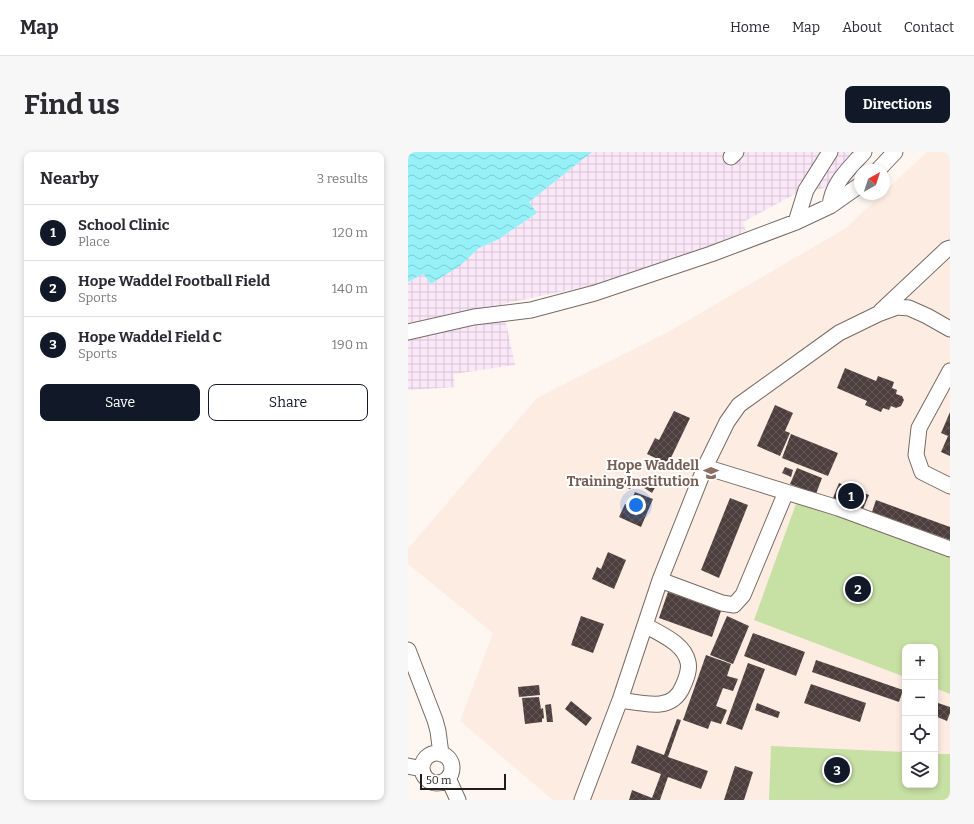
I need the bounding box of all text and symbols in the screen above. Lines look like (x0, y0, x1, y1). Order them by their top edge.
text: Map (20, 16, 59, 39)
text: Home (730, 19, 770, 36)
text: Map (792, 19, 820, 36)
text: About (842, 19, 882, 36)
text: Contact (904, 19, 954, 36)
button: Directions (845, 86, 950, 123)
text: Find us (24, 88, 120, 121)
north arrow (854, 164, 890, 200)
text: Nearby (40, 168, 99, 189)
text: 3 results (317, 171, 368, 186)
text: School Clinic (78, 216, 169, 234)
text: 1 (50, 225, 56, 240)
text: 120 m (332, 225, 368, 240)
text: Place (78, 234, 110, 249)
text: Hope Waddel Football Field (78, 272, 270, 290)
text: 2 (49, 281, 57, 296)
text: 140 m (332, 281, 368, 296)
text: Sports (78, 290, 117, 305)
text: Hope Waddel Field C (78, 328, 222, 346)
text: 3 (49, 337, 57, 352)
text: 190 m (332, 337, 368, 352)
text: Sports (78, 346, 117, 361)
button: Save (40, 384, 200, 421)
button: Share (208, 384, 368, 421)
place label: Hope Waddell Training Institution (567, 457, 700, 490)
school or university icon: Hope Waddell Training Institution (702, 464, 720, 482)
pin: 1 (838, 481, 864, 511)
your location (626, 495, 646, 515)
pin: 2 (845, 574, 871, 604)
map controls (902, 644, 938, 788)
button: + (902, 644, 938, 680)
button: − (902, 680, 938, 716)
button: locate (902, 716, 938, 752)
button: layers (902, 752, 938, 788)
pin: 3 (824, 755, 850, 785)
scale bar (420, 772, 506, 791)
text: 50 m (426, 774, 452, 787)

